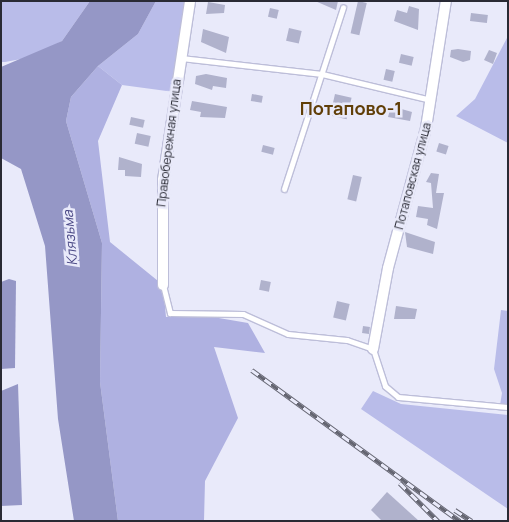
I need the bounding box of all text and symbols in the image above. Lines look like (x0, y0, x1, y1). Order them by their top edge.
street label: Правобережная улица (154, 78, 184, 208)
district label: Потапово-1 (300, 97, 402, 119)
street label: Потаповская улица (392, 121, 434, 231)
water label: Клязьма (59, 210, 81, 266)

